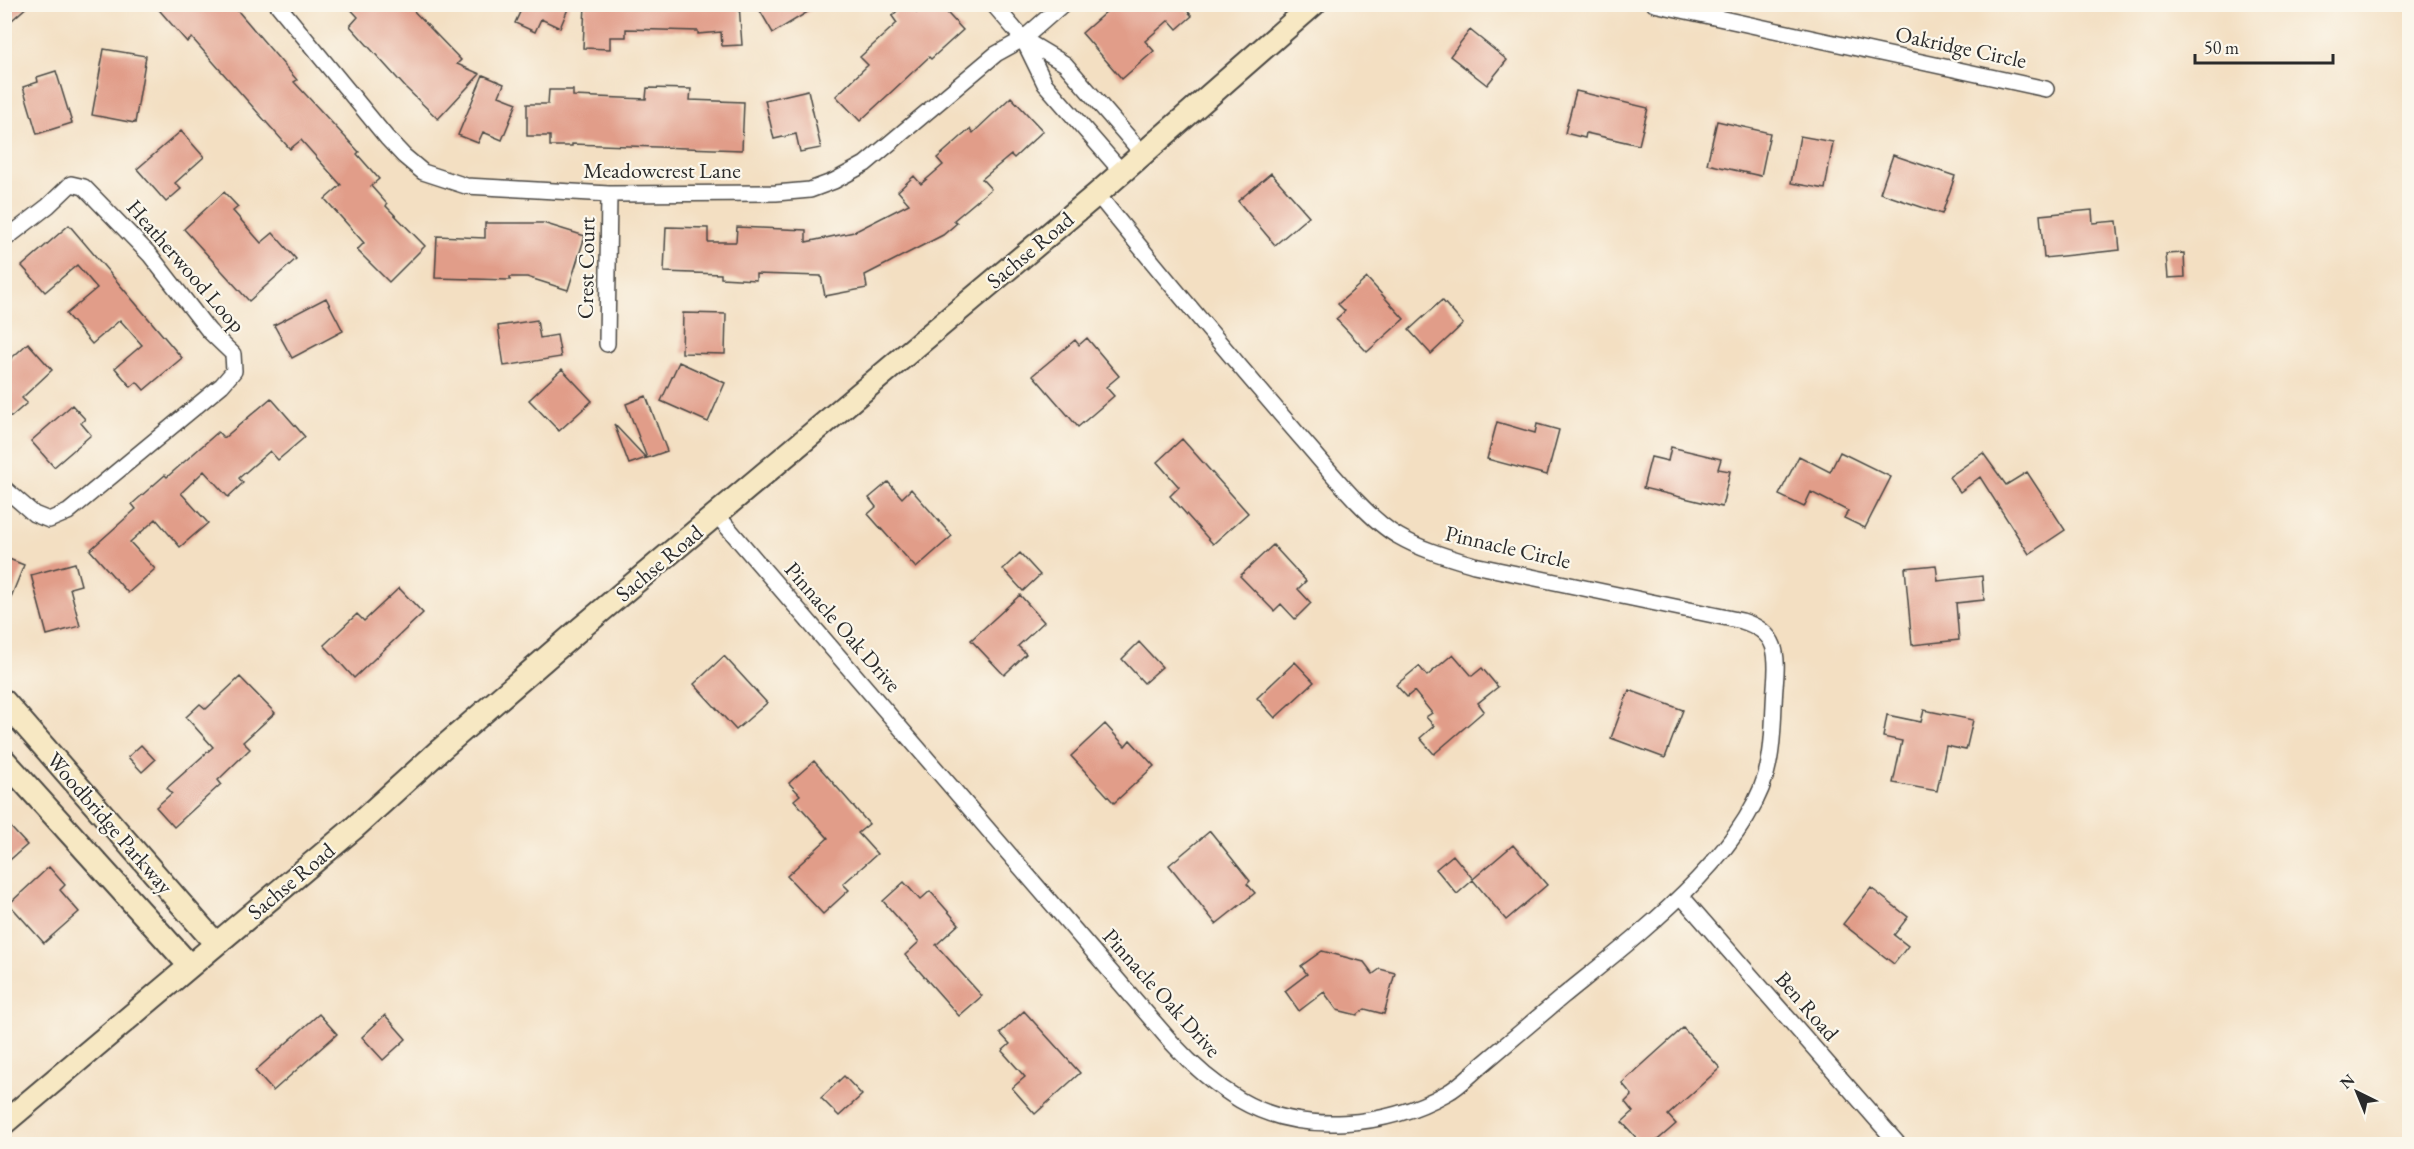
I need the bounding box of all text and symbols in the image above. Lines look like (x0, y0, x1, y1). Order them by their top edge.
street label: Oakridge Circle (1893, 19, 2030, 75)
scale bar (2195, 27, 2333, 65)
text: 50 m (2204, 36, 2239, 59)
street label: Meadowcrest Lane (583, 156, 741, 185)
street label: Heatherwood Loop (120, 193, 252, 339)
street label: Sachse Road (980, 204, 1080, 295)
street label: Crest Court (571, 217, 601, 319)
street label: Sachse Road (609, 517, 709, 608)
street label: Pinnacle Circle (1442, 518, 1574, 576)
street label: Pinnacle Oak Drive (778, 556, 908, 699)
street label: Woodbridge Parkway (40, 746, 180, 900)
street label: Sachse Road (241, 835, 341, 926)
street label: Pinnacle Oak Drive (1096, 922, 1228, 1064)
street label: Ben Road (1769, 965, 1846, 1048)
north arrow (2327, 1062, 2387, 1122)
text: N (2335, 1069, 2359, 1093)

